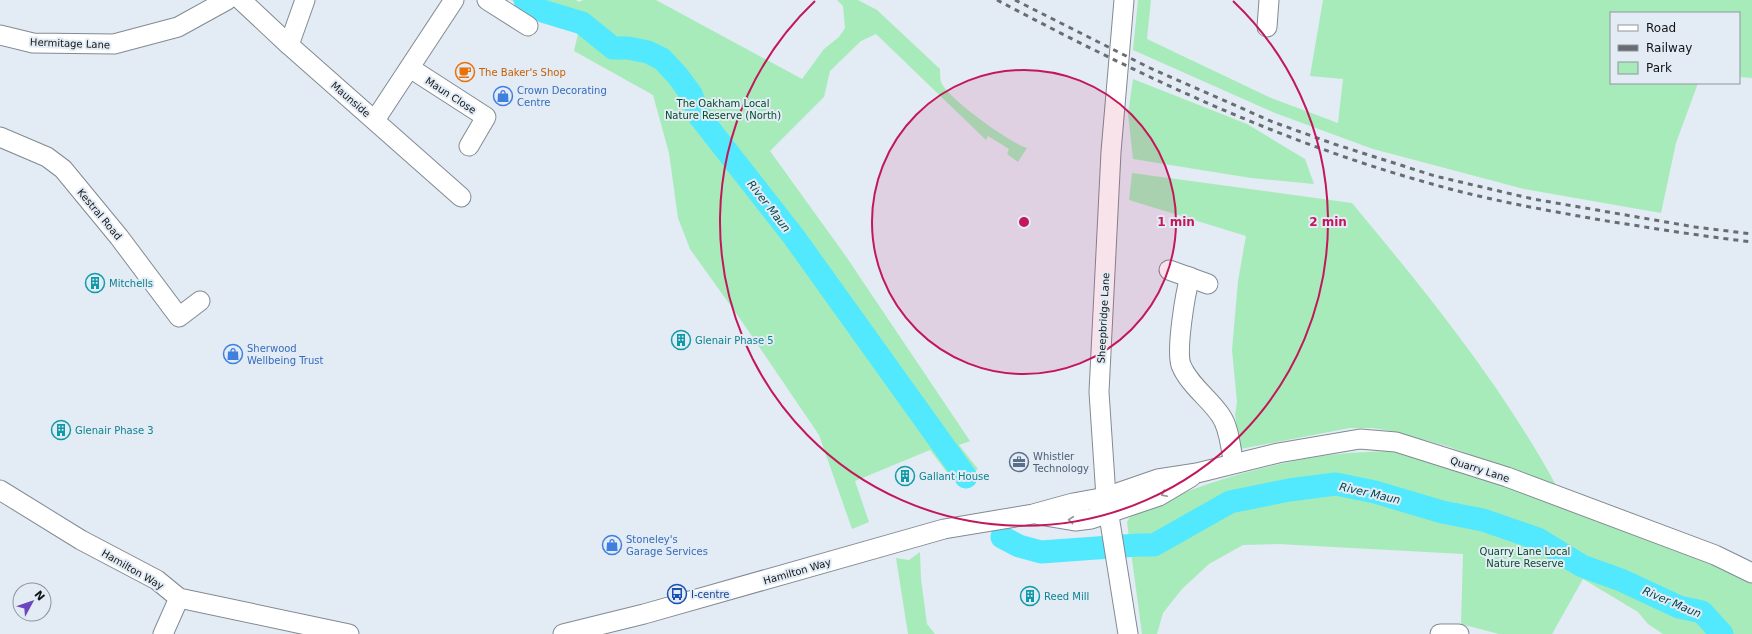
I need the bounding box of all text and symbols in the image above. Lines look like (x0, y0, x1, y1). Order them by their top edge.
legend (1610, 12, 1740, 84)
text: Road (1646, 21, 1676, 35)
street label: Hermitage Lane (30, 37, 110, 50)
text: Railway (1646, 41, 1692, 55)
cafe icon: The Baker's Shop (454, 61, 476, 83)
text: Park (1646, 61, 1672, 75)
place label: The Baker's Shop (478, 67, 566, 78)
street label: Maun Close (423, 75, 478, 116)
street label: Maunside (329, 80, 372, 119)
shop icon: Crown Decorating Centre (492, 85, 514, 107)
place label: Crown Decorating Centre (517, 85, 607, 108)
park label: The Oakham Local Nature Reserve (North) (665, 98, 781, 121)
water label: River Maun (744, 178, 793, 235)
street label: Kestral Road (75, 187, 124, 242)
centre of rings (1017, 215, 1031, 229)
text: 1 min (1157, 215, 1195, 229)
text: 2 min (1309, 215, 1347, 229)
building icon: Mitchells (84, 272, 106, 294)
street label: Sheepbridge Lane (1096, 272, 1111, 364)
place label: Mitchells (109, 278, 153, 289)
building icon: Glenair Phase 5 (670, 329, 692, 351)
place label: Glenair Phase 5 (695, 335, 774, 346)
shop icon: Sherwood Wellbeing Trust (222, 343, 244, 365)
place label: Sherwood Wellbeing Trust (247, 343, 323, 366)
building icon: Glenair Phase 3 (50, 419, 72, 441)
place label: Glenair Phase 3 (75, 425, 154, 436)
office icon: Whistler Technology (1008, 451, 1030, 473)
place label: Whistler Technology (1032, 451, 1089, 474)
street label: Quarry Lane (1449, 455, 1511, 484)
building icon: Gallant House (894, 465, 916, 487)
place label: Gallant House (919, 471, 989, 482)
water label: River Maun (1338, 480, 1402, 507)
one-way arrow (1161, 489, 1168, 496)
one-way arrow (1068, 516, 1074, 525)
shop icon: Stoneley's Garage Services (601, 534, 623, 556)
place label: Stoneley's Garage Services (626, 534, 708, 557)
park label: Quarry Lane Local Nature Reserve (1480, 546, 1570, 569)
street label: Hamilton Way (100, 547, 166, 592)
street label: Hamilton Way (762, 557, 832, 586)
north arrow (12, 582, 52, 622)
bus stop icon: I-centre (666, 583, 688, 605)
water label: River Maun (1641, 584, 1703, 621)
building icon: Reed Mill (1019, 585, 1041, 607)
text: N (31, 588, 47, 604)
place label: I-centre (691, 589, 730, 600)
place label: Reed Mill (1044, 591, 1089, 602)

